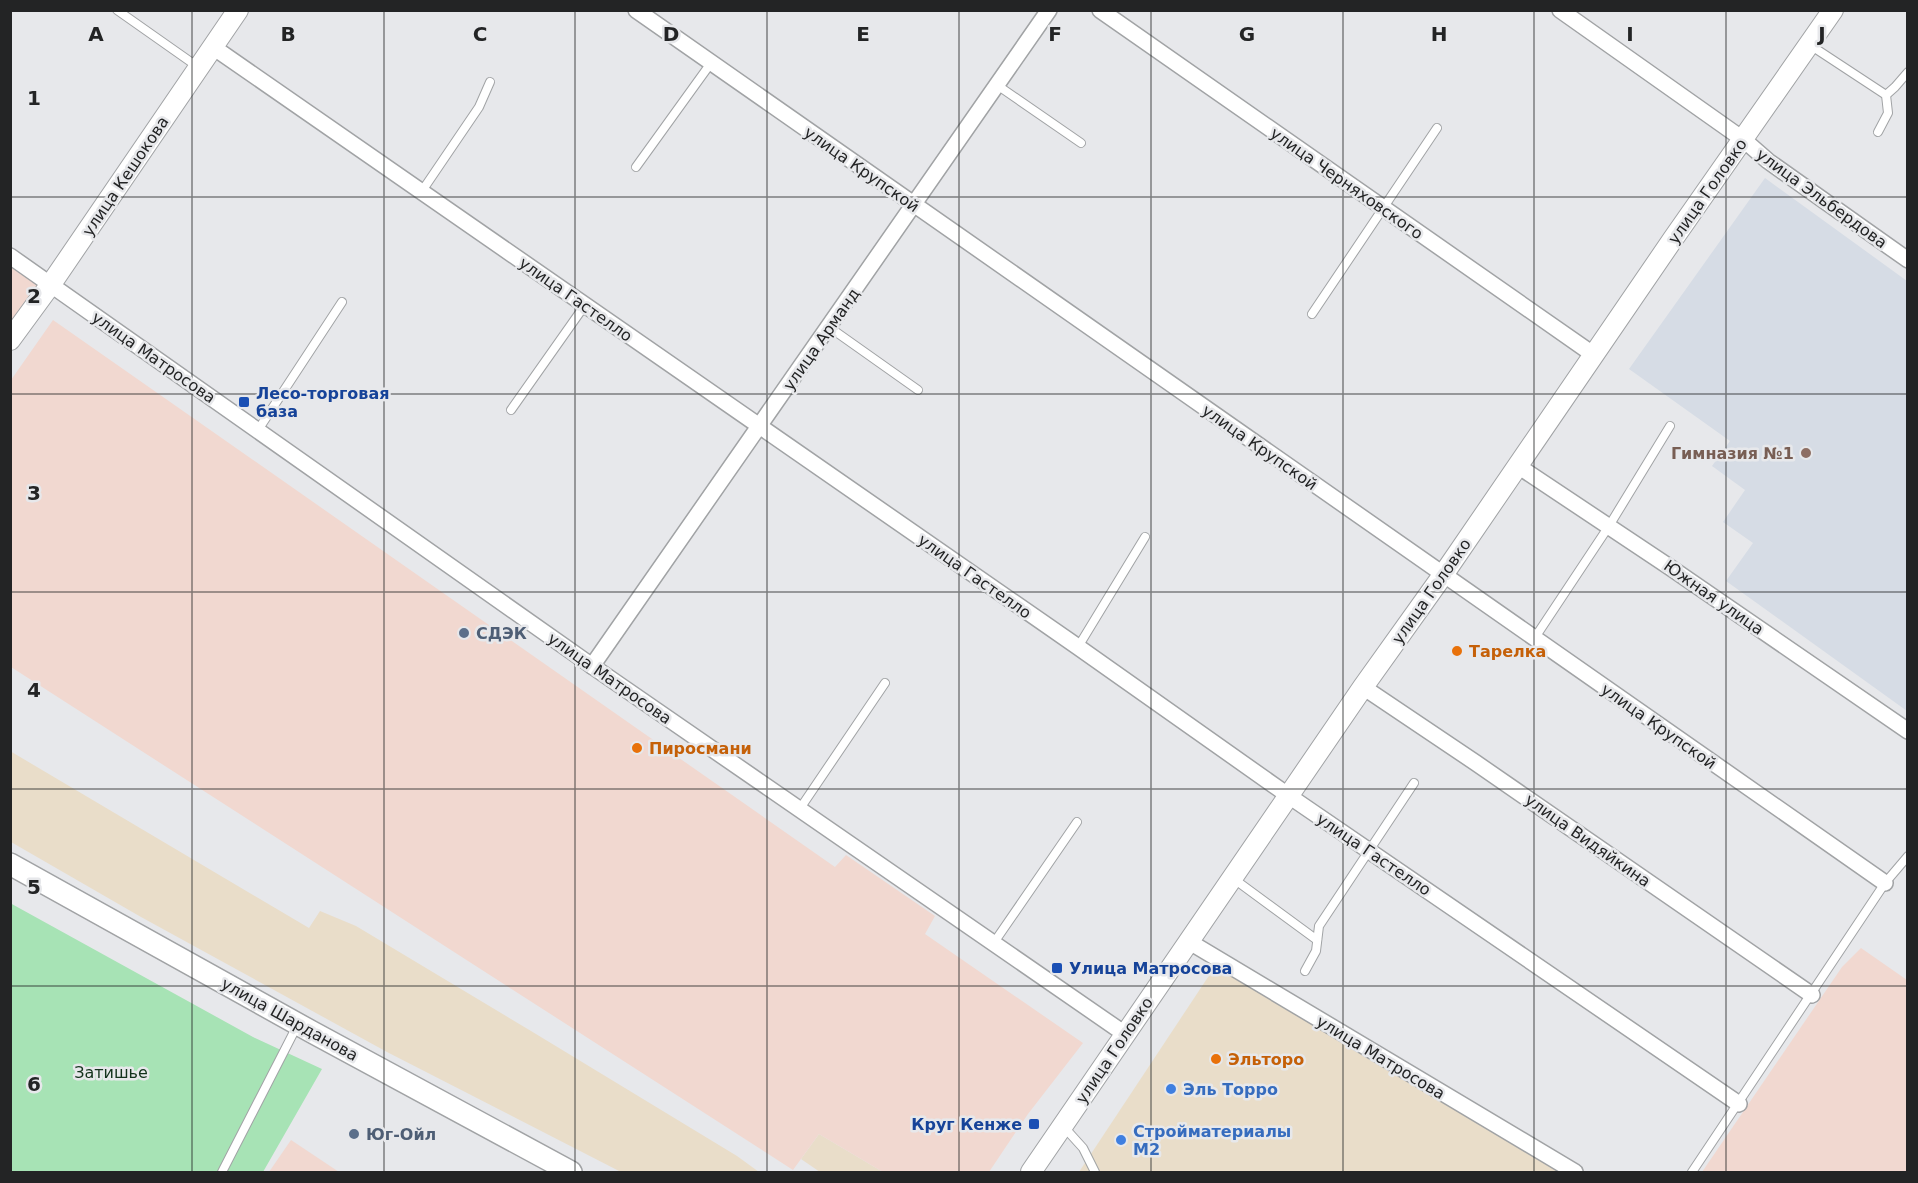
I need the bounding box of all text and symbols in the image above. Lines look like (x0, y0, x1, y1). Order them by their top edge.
text: A (88, 22, 104, 46)
text: B (280, 22, 296, 46)
text: C (473, 22, 487, 46)
text: D (663, 22, 679, 46)
text: E (856, 22, 870, 46)
text: F (1048, 22, 1062, 46)
text: G (1239, 22, 1255, 46)
text: H (1431, 22, 1447, 46)
text: I (1626, 22, 1634, 46)
text: J (1816, 22, 1826, 46)
text: 1 (27, 86, 41, 110)
street label: улица Кешокова (78, 113, 172, 240)
street label: улица Крупской (801, 123, 923, 216)
street label: улица Черняховского (1267, 123, 1427, 243)
street label: улица Головко (1664, 135, 1751, 248)
street label: улица Эльбердова (1753, 145, 1891, 252)
street label: улица Гастелло (516, 253, 636, 346)
text: 2 (27, 284, 41, 308)
street label: улица Арманд (779, 285, 864, 394)
street label: улица Матросова (88, 308, 219, 407)
place label: Лесо-торговая база (256, 384, 390, 421)
marker: Лесо-торговая база (237, 395, 251, 409)
street label: улица Крупской (1199, 401, 1321, 494)
place label: Гимназия №1 (1671, 444, 1794, 463)
marker: Гимназия №1 (1799, 446, 1813, 460)
text: 3 (27, 481, 41, 505)
street label: улица Гастелло (915, 530, 1035, 623)
street label: улица Головко (1388, 535, 1475, 648)
street label: Южная улица (1660, 556, 1767, 639)
place label: СДЭК (476, 624, 527, 643)
marker: СДЭК (457, 626, 471, 640)
street label: улица Матросова (544, 629, 675, 728)
place label: Тарелка (1469, 642, 1546, 661)
marker: Тарелка (1450, 644, 1464, 658)
text: 4 (27, 678, 41, 702)
street label: улица Крупской (1598, 680, 1720, 773)
place label: Пиросмани (649, 739, 752, 758)
marker: Пиросмани (630, 741, 644, 755)
street label: улица Видяйкина (1521, 790, 1654, 891)
street label: улица Гастелло (1313, 809, 1434, 900)
text: 5 (27, 875, 41, 899)
place label: Улица Матросова (1069, 959, 1232, 978)
marker: Улица Матросова (1050, 961, 1064, 975)
street label: улица Шарданова (218, 974, 361, 1065)
street label: улица Головко (1072, 993, 1157, 1107)
street label: улица Матросова (1313, 1012, 1448, 1103)
place label: Эльторо (1228, 1050, 1304, 1069)
marker: Эльторо (1209, 1052, 1223, 1066)
park label: Затишье (74, 1063, 148, 1082)
text: 6 (27, 1072, 41, 1096)
place label: Эль Торро (1183, 1080, 1278, 1099)
marker: Эль Торро (1164, 1082, 1178, 1096)
place label: Круг Кенже (911, 1115, 1022, 1134)
marker: Круг Кенже (1027, 1117, 1041, 1131)
place label: Стройматериалы М2 (1133, 1122, 1291, 1159)
place label: Юг-Ойл (366, 1125, 436, 1144)
marker: Юг-Ойл (347, 1127, 361, 1141)
marker: Стройматериалы М2 (1114, 1133, 1128, 1147)

